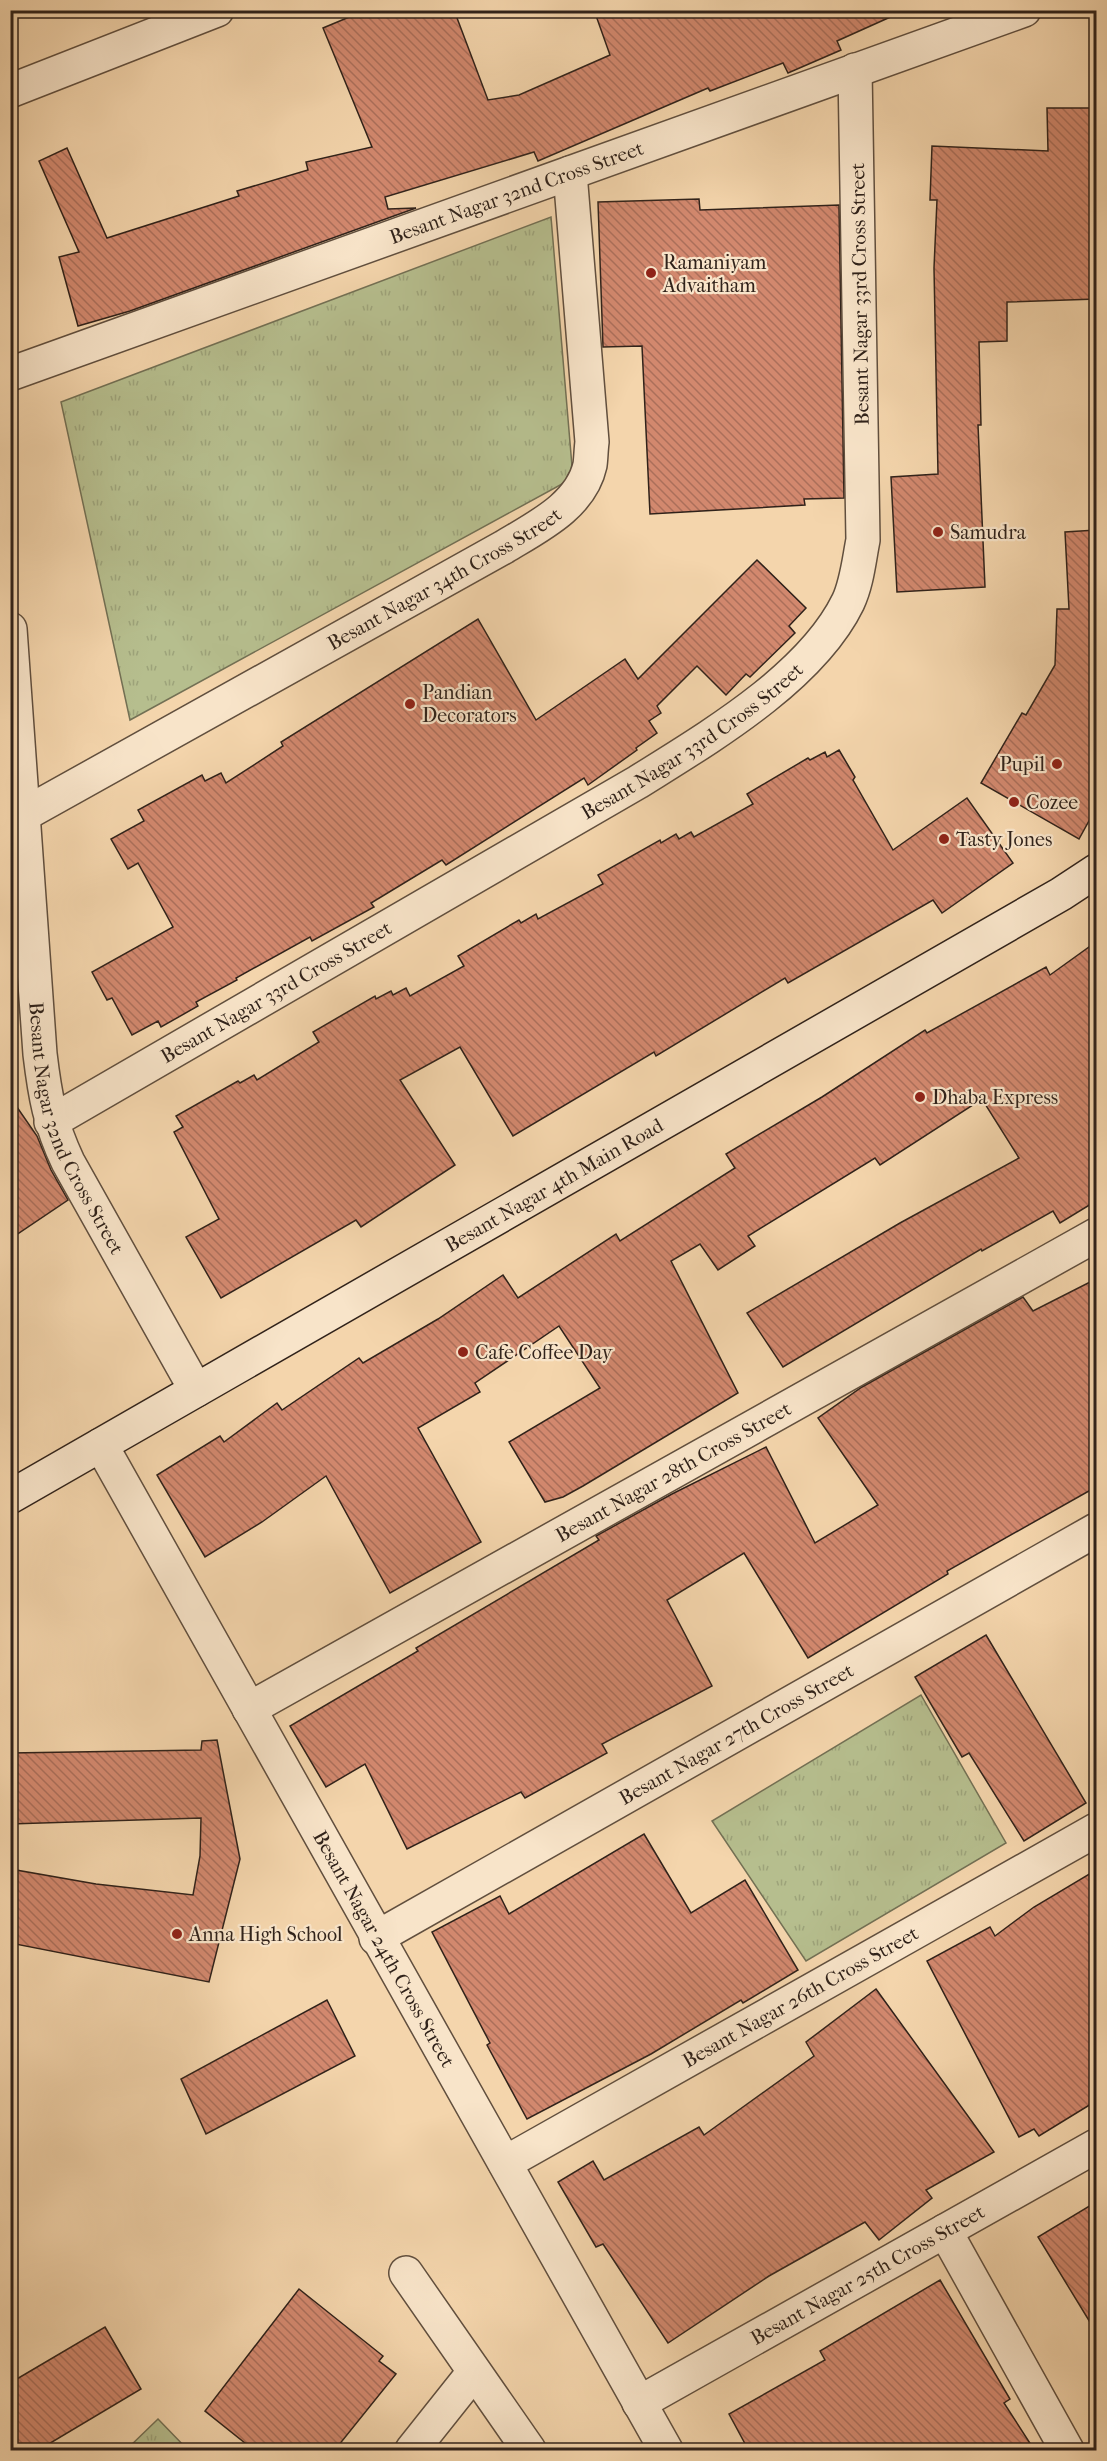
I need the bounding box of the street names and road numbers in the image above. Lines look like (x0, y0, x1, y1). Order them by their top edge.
street label: Besant Nagar 32nd Cross Street (386, 136, 647, 248)
street label: Besant Nagar 33rd Cross Street (846, 162, 874, 426)
street label: Besant Nagar 34th Cross Street (323, 503, 566, 655)
street label: Besant Nagar 33rd Cross Street (577, 658, 807, 824)
street label: Besant Nagar 33rd Cross Street (156, 916, 396, 1068)
street label: Besant Nagar 32nd Cross Street (25, 1001, 129, 1258)
street label: Besant Nagar 4th Main Road (441, 1113, 668, 1257)
street label: Besant Nagar 28th Cross Street (551, 1397, 795, 1547)
street label: Besant Nagar 27th Cross Street (615, 1658, 857, 1809)
street label: Besant Nagar 24th Cross Street (309, 1826, 460, 2071)
street label: Besant Nagar 26th Cross Street (678, 1921, 922, 2072)
street label: Besant Nagar 25th Cross Street (746, 2200, 988, 2349)

